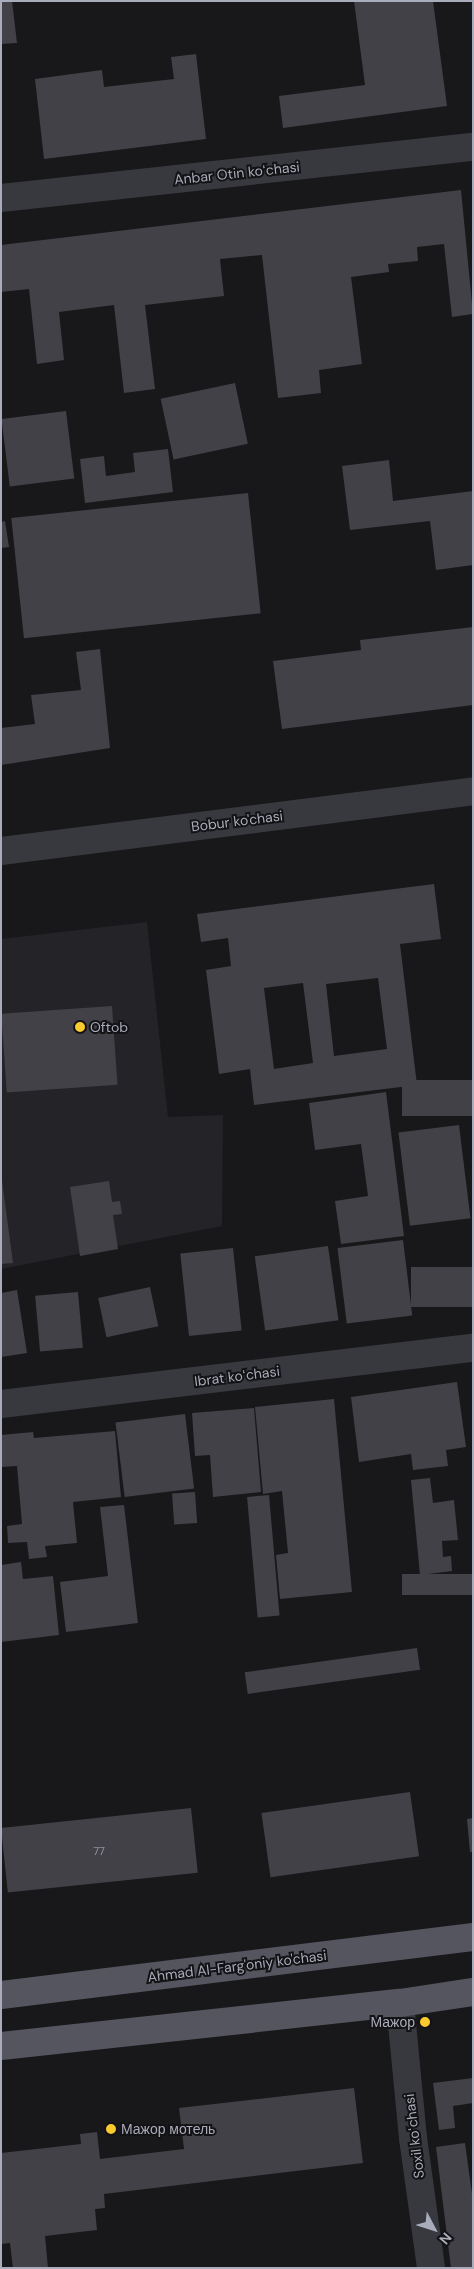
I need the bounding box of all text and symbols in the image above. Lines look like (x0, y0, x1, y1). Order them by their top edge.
street label: Anbar Otin koʻchasi (173, 158, 301, 188)
street label: Bobur ko'chasi (190, 807, 284, 835)
place label: Oftob (90, 1019, 128, 1035)
marker: Oftob (74, 1021, 86, 1033)
street label: Ibrat koʻchasi (193, 1362, 281, 1390)
house number: 77 (93, 1844, 105, 1858)
street label: Ahmad Al-Farg'oniy ko'chasi (147, 1947, 327, 1985)
place label: Мажор (370, 2014, 415, 2030)
marker: Мажор (419, 2016, 431, 2028)
street label: Soxil koʻchasi (400, 2093, 428, 2179)
place label: Мажор мотель (121, 2121, 215, 2137)
marker: Мажор мотель (105, 2123, 117, 2135)
north arrow (409, 2204, 459, 2254)
text: N (435, 2229, 456, 2248)

